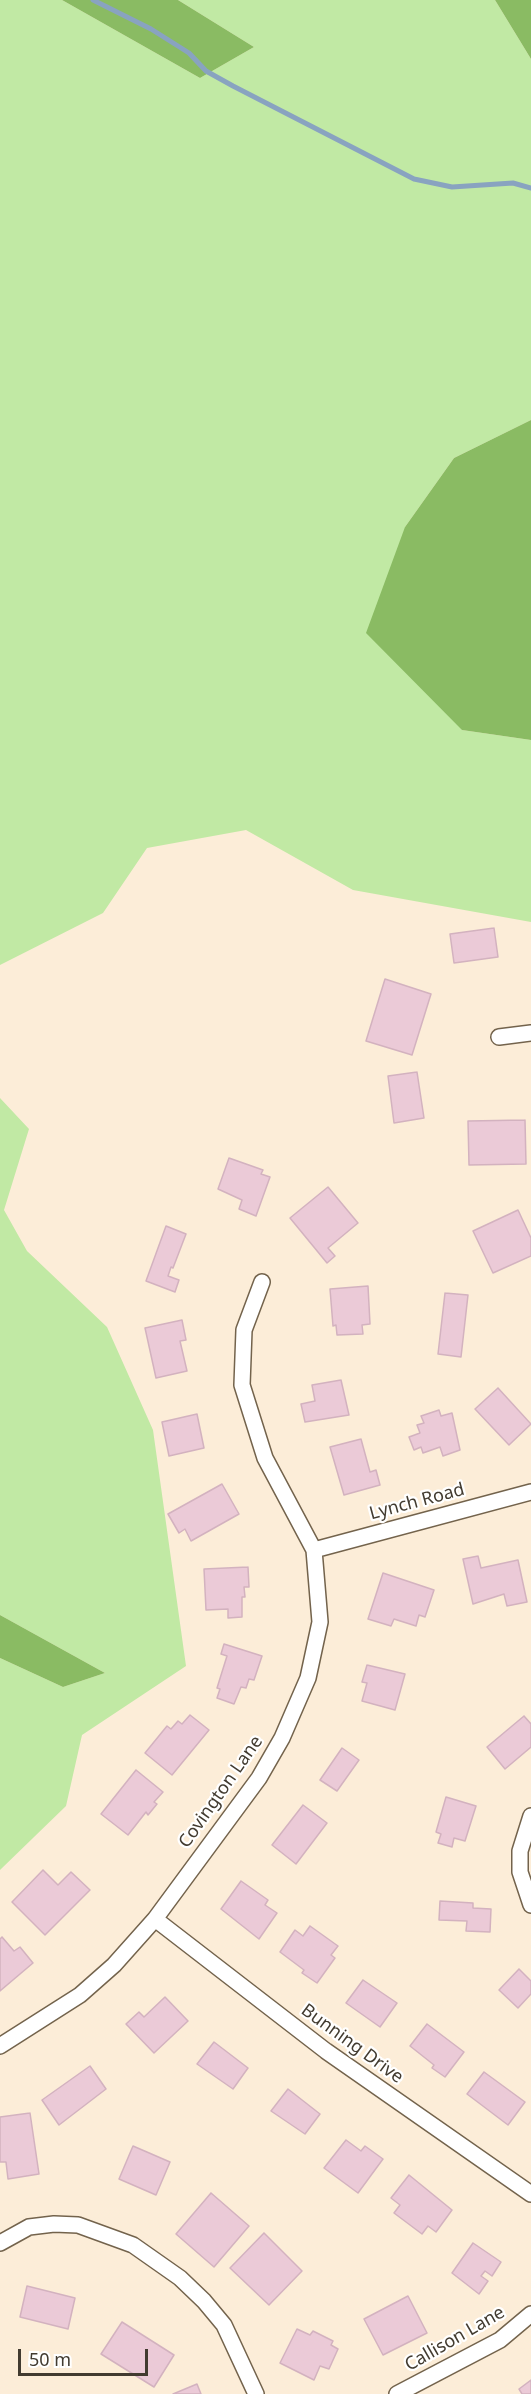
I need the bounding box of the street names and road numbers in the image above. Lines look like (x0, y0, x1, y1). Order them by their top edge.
street label: Lynch Road (367, 1479, 467, 1525)
street label: Covington Lane (174, 1732, 268, 1852)
street label: Bunning Drive (297, 2000, 407, 2088)
street label: Callison Lane (401, 2302, 509, 2376)

